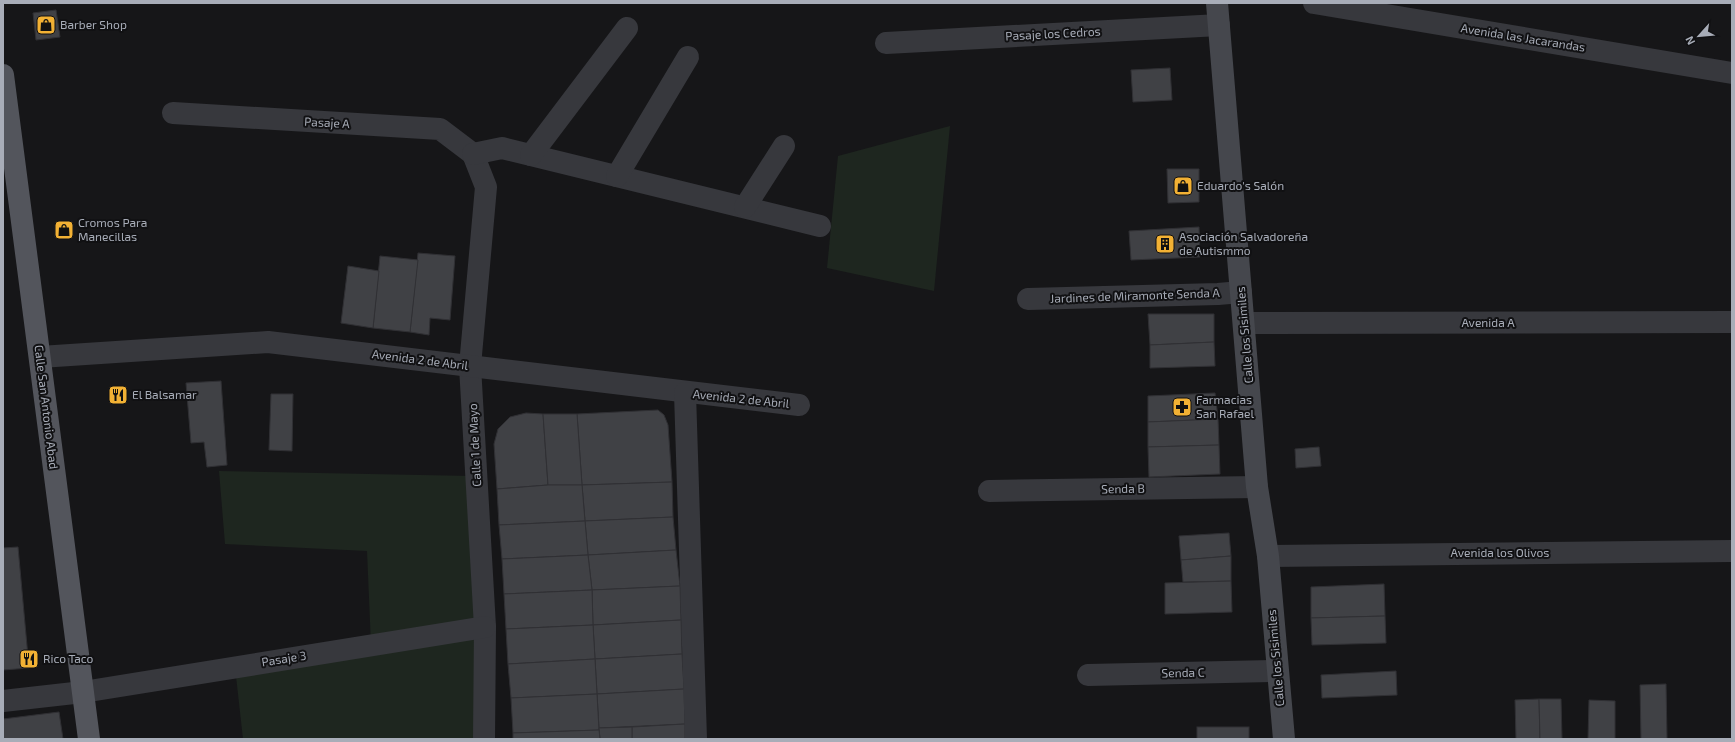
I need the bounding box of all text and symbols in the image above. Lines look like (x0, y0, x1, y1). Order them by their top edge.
shop icon: Barber Shop (35, 14, 57, 36)
north arrow (1679, 16, 1719, 56)
place label: Barber Shop (60, 17, 127, 31)
street label: Avenida las Jacarandas (1460, 20, 1586, 54)
street label: Pasaje los Cedros (1005, 24, 1101, 43)
text: N (1682, 34, 1697, 47)
street label: Pasaje A (304, 114, 351, 131)
shop icon: Eduardo's Salón (1172, 175, 1194, 197)
place label: Eduardo's Salón (1197, 178, 1284, 192)
place label: Cromos Para Manecillas (78, 215, 147, 243)
shop icon: Cromos Para Manecillas (53, 219, 75, 241)
place label: Asociación Salvadoreña de Autismmo (1179, 229, 1308, 257)
building icon: Asociación Salvadoreña de Autismmo (1154, 233, 1176, 255)
street label: Jardines de Miramonte Senda A (1050, 285, 1221, 305)
street label: Calle los Sisimiles (1233, 286, 1255, 384)
street label: Avenida A (1461, 315, 1515, 329)
street label: Calle San Antonio Abad (32, 344, 62, 470)
street label: Avenida 2 de Abril (371, 346, 469, 372)
restaurant icon: El Balsamar (107, 384, 129, 406)
street label: Avenida 2 de Abril (692, 386, 790, 410)
place label: El Balsamar (132, 387, 197, 401)
place label: Farmacias San Rafael (1196, 392, 1255, 420)
pharmacy icon: Farmacias San Rafael (1171, 396, 1193, 418)
street label: Calle 1 de Mayo (465, 403, 483, 487)
street label: Senda B (1101, 481, 1145, 495)
street label: Avenida los Olivos (1451, 545, 1549, 559)
street label: Calle los Sisimiles (1264, 609, 1286, 707)
restaurant icon: Rico Taco (18, 648, 40, 670)
street label: Pasaje 3 (260, 648, 307, 669)
place label: Rico Taco (43, 651, 94, 665)
street label: Senda C (1161, 665, 1205, 679)

